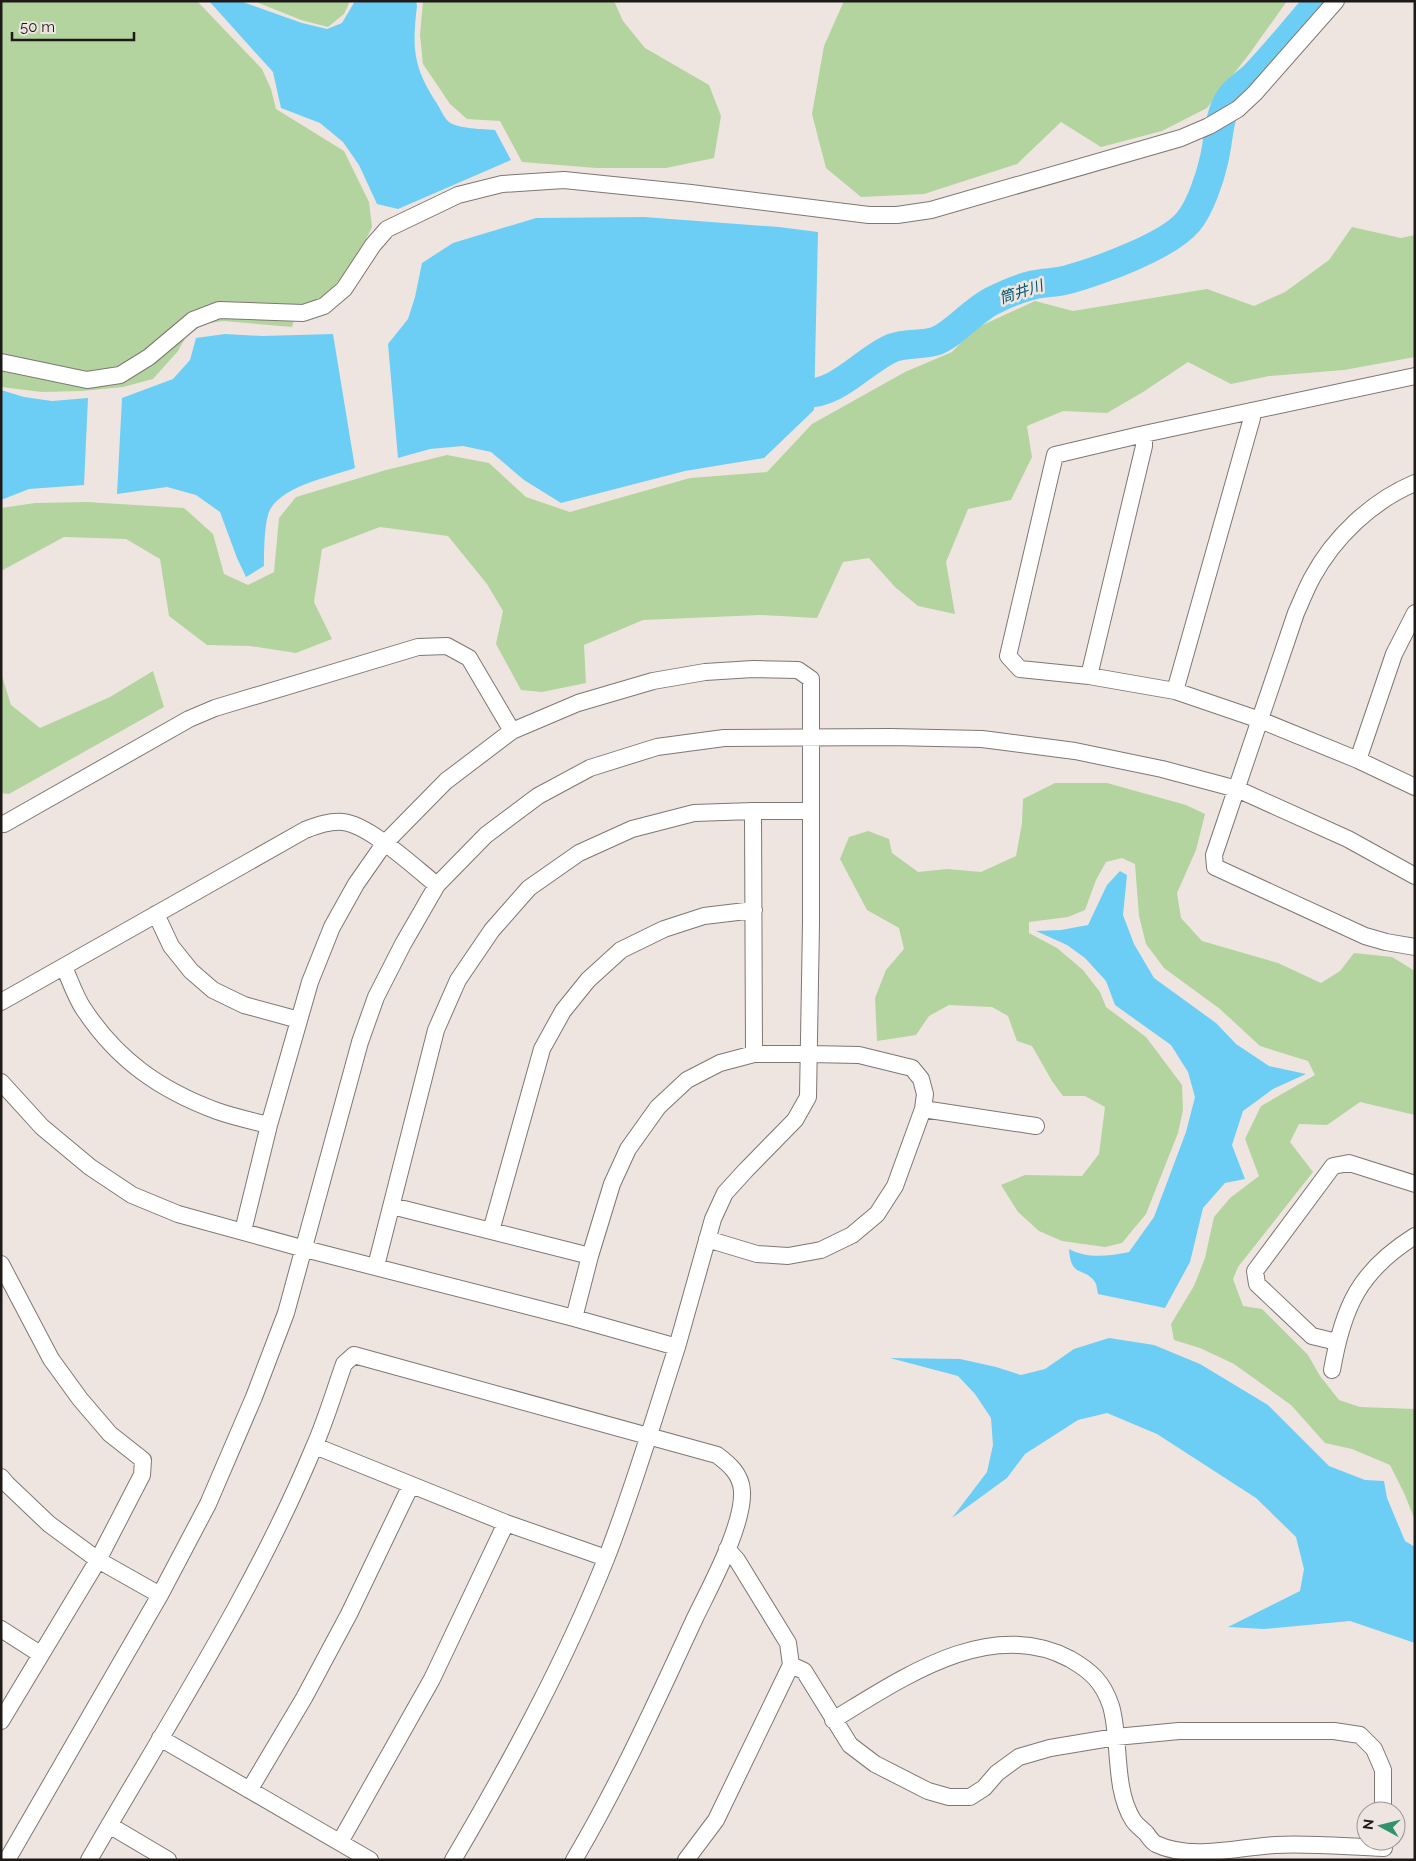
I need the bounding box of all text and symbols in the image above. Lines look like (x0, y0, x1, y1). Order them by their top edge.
scale bar (12, 10, 135, 42)
text: 50 m (20, 18, 55, 36)
water label: 筒井川 (997, 276, 1047, 308)
north arrow (1356, 1801, 1406, 1851)
text: N (1360, 1818, 1377, 1831)

